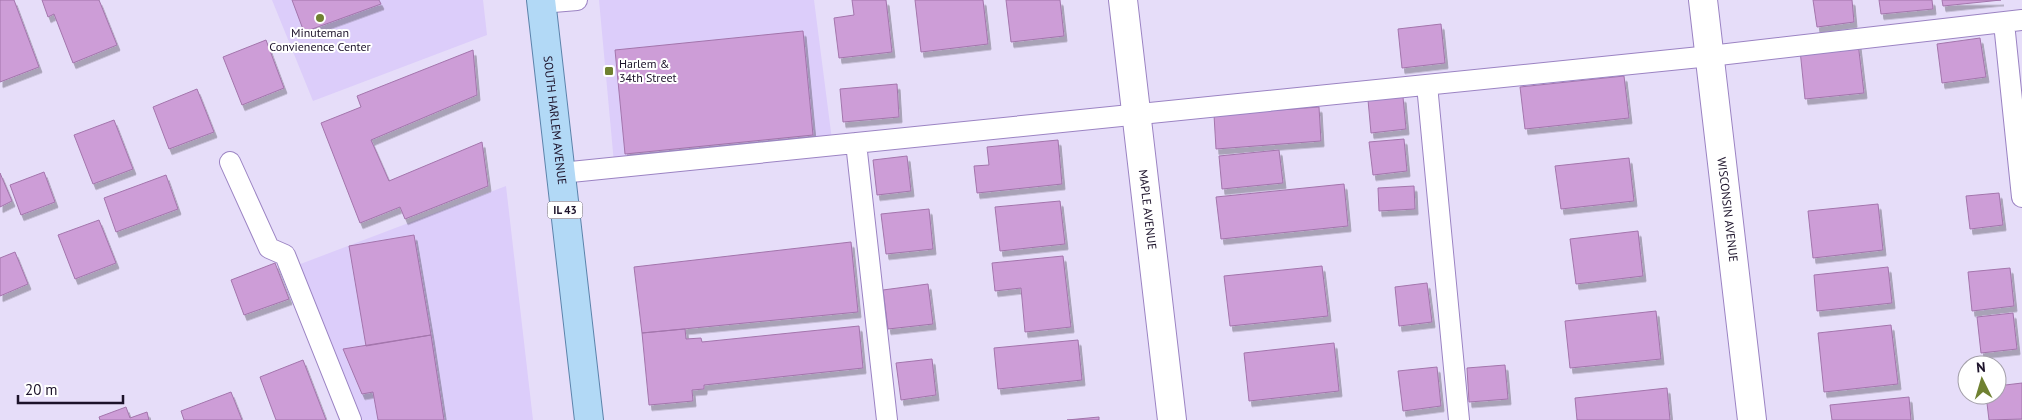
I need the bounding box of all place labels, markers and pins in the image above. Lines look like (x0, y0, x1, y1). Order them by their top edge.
marker: Minuteman Convienence Center (314, 12, 326, 24)
place label: Minuteman Convienence Center (269, 25, 371, 54)
place label: Harlem & 34th Street (619, 56, 677, 85)
marker: Harlem & 34th Street (603, 65, 615, 77)

